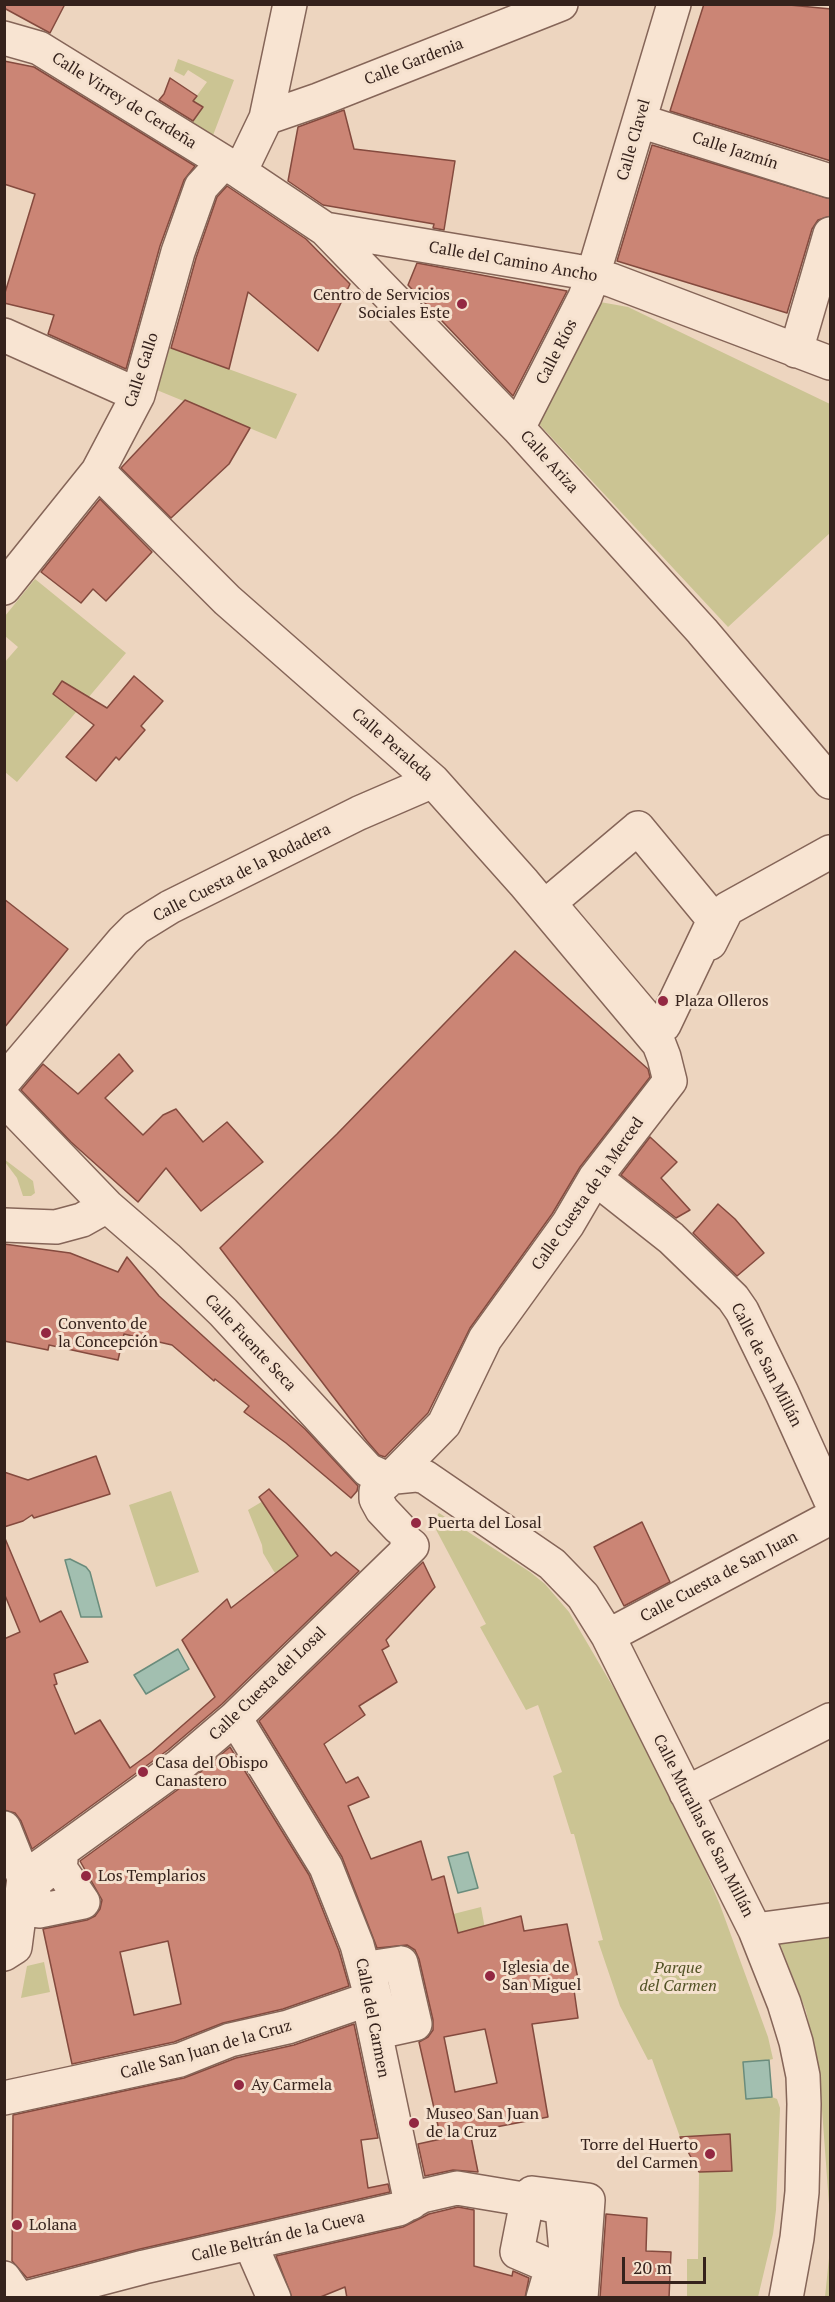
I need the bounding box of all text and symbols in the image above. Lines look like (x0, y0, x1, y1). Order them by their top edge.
street label: Calle Gardenia (362, 34, 466, 90)
street label: Calle Virrey de Cerdeña (48, 49, 200, 153)
street label: Calle Clavel (613, 97, 655, 183)
street label: Calle Jazmín (690, 128, 780, 174)
street label: Calle del Camino Ancho (427, 238, 599, 286)
place label: Centro de Servicios Sociales Este (313, 285, 450, 323)
marker: Centro de Servicios Sociales Este (455, 297, 469, 311)
street label: Calle Ríos (532, 316, 582, 388)
street label: Calle Gallo (121, 330, 163, 410)
street label: Calle Ariza (516, 427, 582, 497)
street label: Calle Peraleda (348, 705, 436, 785)
street label: Calle Cuesta de la Rodadera (150, 820, 334, 926)
place label: Plaza Olleros (675, 991, 769, 1011)
marker: Plaza Olleros (656, 994, 670, 1008)
street label: Calle Cuesta de la Merced (528, 1114, 648, 1274)
street label: Calle Fuente Seca (200, 1291, 300, 1395)
street label: Calle de San Millán (726, 1300, 806, 1430)
place label: Convento de la Concepción (58, 1314, 158, 1352)
marker: Convento de la Concepción (39, 1326, 53, 1340)
place label: Puerta del Losal (428, 1513, 542, 1533)
marker: Puerta del Losal (409, 1516, 423, 1530)
street label: Calle Cuesta de San Juan (637, 1527, 801, 1627)
street label: Calle Cuesta del Losal (205, 1623, 331, 1745)
street label: Calle Murallas de San Millán (648, 1731, 758, 1921)
place label: Casa del Obispo Canastero (155, 1753, 268, 1791)
marker: Casa del Obispo Canastero (136, 1765, 150, 1779)
place label: Los Templarios (98, 1866, 206, 1886)
marker: Los Templarios (79, 1869, 93, 1883)
street label: Calle del Carmen (351, 1957, 393, 2079)
place label: Iglesia de San Miguel (502, 1957, 581, 1995)
park label: Parque del Carmen (639, 1958, 717, 1996)
marker: Iglesia de San Miguel (483, 1969, 497, 1983)
street label: Calle San Juan de la Cruz (118, 2016, 294, 2084)
place label: Ay Carmela (251, 2075, 332, 2095)
marker: Ay Carmela (232, 2078, 246, 2092)
place label: Museo San Juan de la Cruz (426, 2104, 539, 2142)
marker: Museo San Juan de la Cruz (407, 2116, 421, 2130)
place label: Torre del Huerto del Carmen (581, 2135, 698, 2173)
marker: Torre del Huerto del Carmen (703, 2147, 717, 2161)
street label: Calle Beltrán de la Cueva (189, 2208, 367, 2266)
place label: Lolana (29, 2215, 77, 2235)
marker: Lolana (10, 2218, 24, 2232)
scale bar (625, 2245, 709, 2283)
text: 20 m (633, 2255, 672, 2279)

